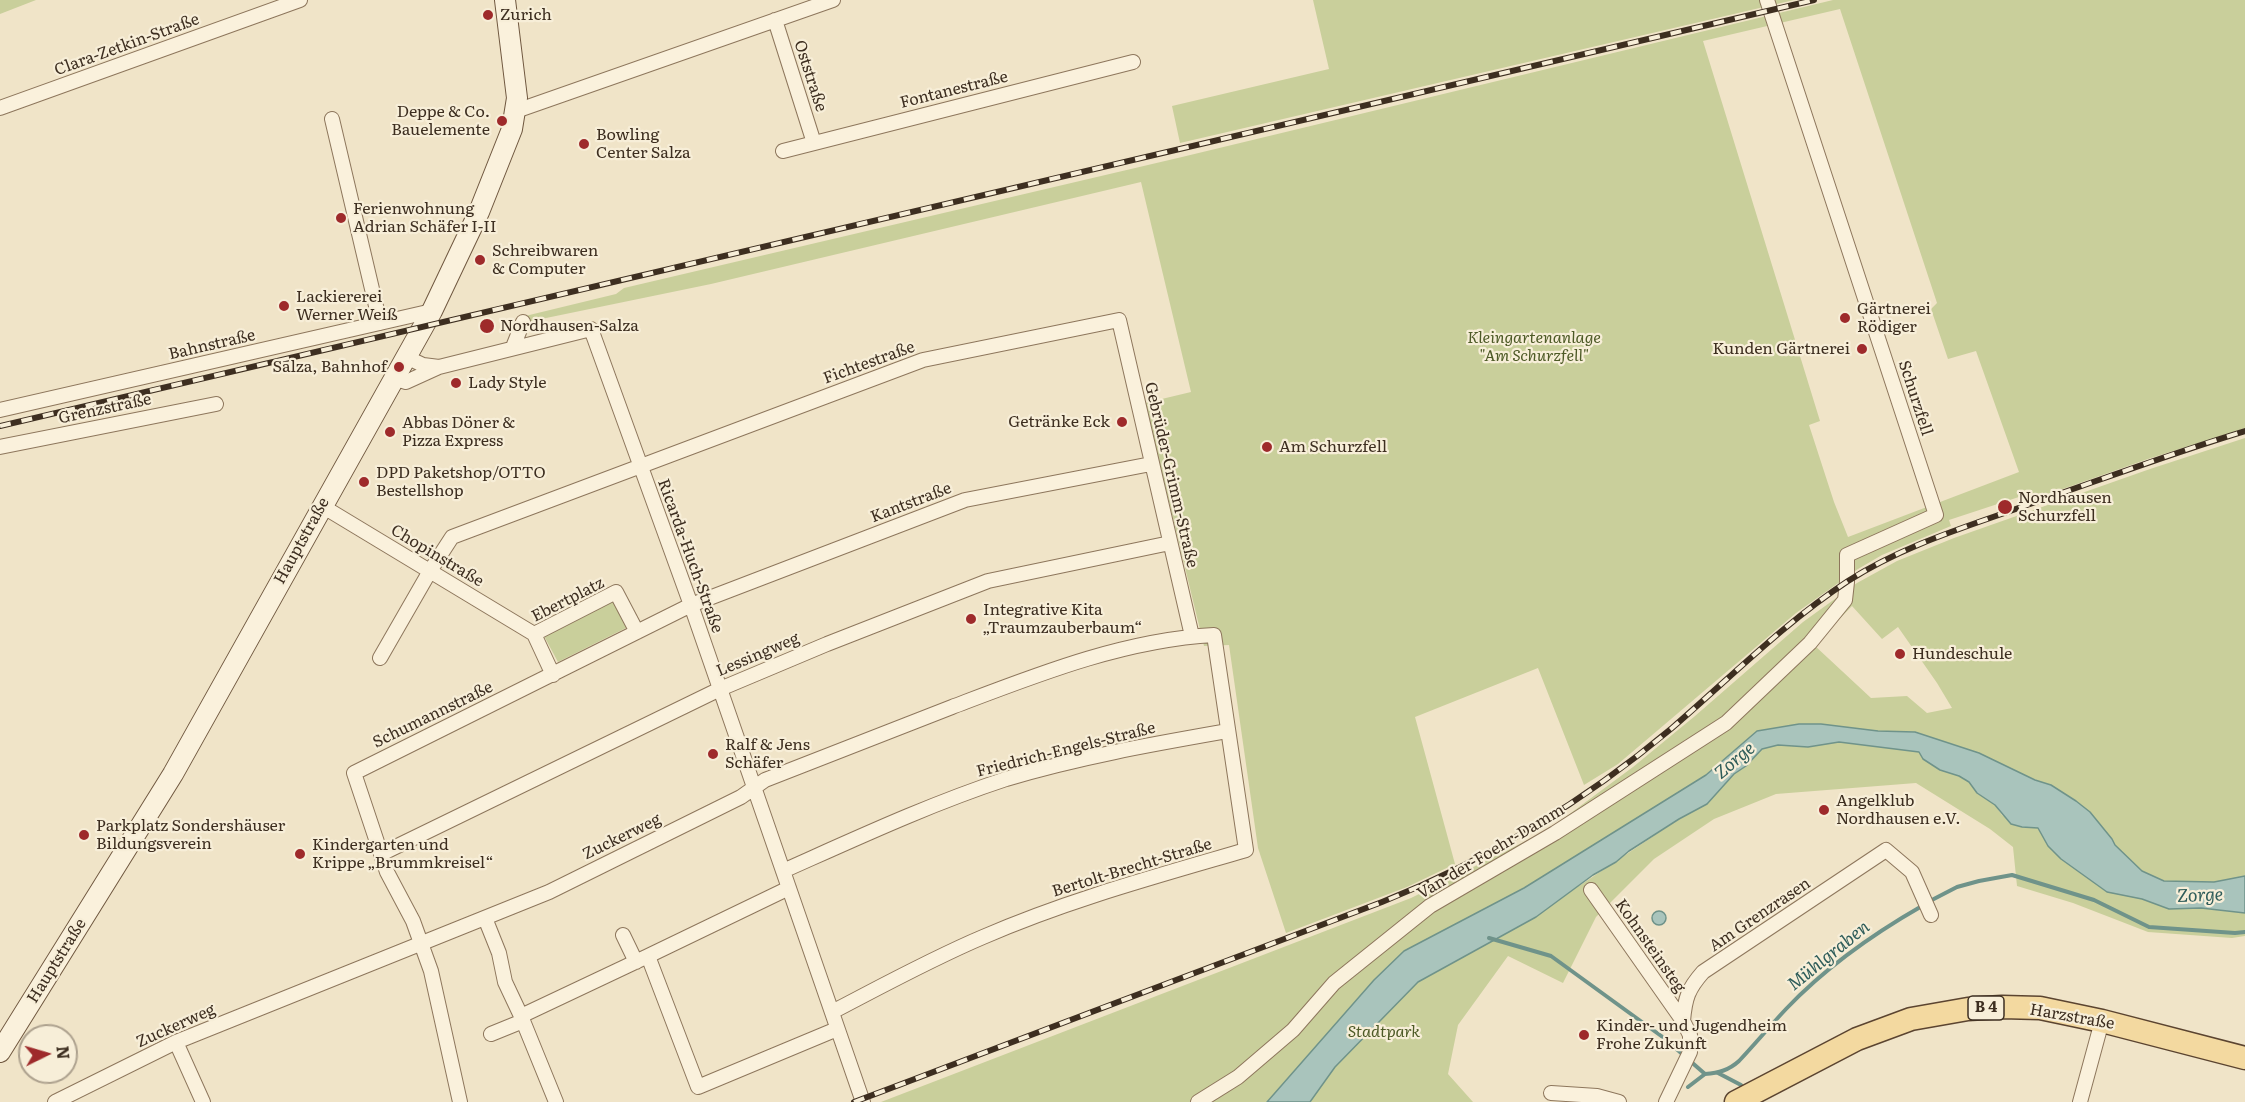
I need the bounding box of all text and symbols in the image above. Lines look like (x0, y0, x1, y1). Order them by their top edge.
place label: Zurich (500, 5, 552, 25)
marker: Zurich (481, 8, 495, 22)
street label: Clara-Zetkin-Straße (52, 10, 202, 80)
street label: Oststraße (789, 38, 831, 114)
street label: Fontanestraße (898, 67, 1010, 113)
place label: Deppe & Co. Bauelemente (391, 102, 490, 140)
marker: Deppe & Co. Bauelemente (495, 114, 509, 128)
place label: Bowling Center Salza (596, 125, 691, 163)
marker: Bowling Center Salza (577, 137, 591, 151)
place label: Ferienwohnung Adrian Schäfer I-II (353, 199, 496, 237)
marker: Ferienwohnung Adrian Schäfer I-II (334, 211, 348, 225)
place label: Schreibwaren & Computer (492, 241, 598, 279)
marker: Schreibwaren & Computer (473, 253, 487, 267)
place label: Lackiererei Werner Weiß (296, 287, 398, 325)
marker: Lackiererei Werner Weiß (277, 299, 291, 313)
place label: Gärtnerei Rödiger (1857, 299, 1931, 337)
marker: Gärtnerei Rödiger (1838, 311, 1852, 325)
place label: Nordhausen-Salza (500, 316, 639, 336)
marker: Nordhausen-Salza (478, 317, 496, 335)
street label: Bahnstraße (167, 326, 257, 364)
park label: Kleingartenanlage "Am Schurzfell" (1467, 328, 1601, 366)
street label: Fichtestraße (821, 338, 917, 388)
place label: Kunden Gärtnerei (1713, 339, 1850, 359)
marker: Kunden Gärtnerei (1855, 342, 1869, 356)
place label: Salza, Bahnhof (272, 357, 387, 377)
street label: Schurzfell (1894, 358, 1936, 438)
marker: Salza, Bahnhof (392, 360, 406, 374)
place label: Lady Style (468, 373, 546, 393)
marker: Lady Style (449, 376, 463, 390)
street label: Gebrüder-Grimm-Straße (1140, 380, 1202, 570)
street label: Grenzstraße (57, 390, 153, 428)
place label: Getränke Eck (1008, 412, 1110, 432)
place label: Abbas Döner & Pizza Express (402, 413, 515, 451)
marker: Getränke Eck (1115, 415, 1129, 429)
marker: Abbas Döner & Pizza Express (383, 425, 397, 439)
place label: Am Schurzfell (1279, 437, 1387, 457)
marker: Am Schurzfell (1260, 440, 1274, 454)
place label: DPD Paketshop/OTTO Bestellshop (376, 463, 546, 501)
marker: DPD Paketshop/OTTO Bestellshop (357, 475, 371, 489)
street label: Ricarda-Huch-Straße (653, 476, 727, 636)
street label: Kantstraße (868, 479, 954, 527)
place label: Nordhausen Schurzfell (2018, 488, 2112, 526)
street label: Hauptstraße (270, 494, 334, 588)
marker: Nordhausen Schurzfell (1996, 498, 2014, 516)
street label: Chopinstraße (387, 521, 487, 591)
street label: Ebertplatz (528, 574, 608, 626)
place label: Integrative Kita „Traumzauberbaum“ (983, 600, 1142, 638)
marker: Integrative Kita „Traumzauberbaum“ (964, 612, 978, 626)
street label: Lessingweg (714, 629, 802, 681)
place label: Hundeschule (1912, 644, 2012, 664)
marker: Hundeschule (1893, 647, 1907, 661)
street label: Schumannstraße (370, 678, 496, 752)
street label: Friedrich-Engels-Straße (975, 718, 1157, 782)
place label: Ralf & Jens Schäfer (725, 735, 810, 773)
water label: Zorge (1710, 738, 1760, 784)
marker: Ralf & Jens Schäfer (706, 747, 720, 761)
place label: Angelklub Nordhausen e.V. (1836, 791, 1961, 829)
street label: Van-der-Foehr-Damm (1414, 800, 1568, 904)
marker: Angelklub Nordhausen e.V. (1817, 803, 1831, 817)
street label: Zuckerweg (580, 810, 664, 864)
place label: Parkplatz Sondershäuser Bildungsverein (96, 816, 285, 854)
marker: Parkplatz Sondershäuser Bildungsverein (77, 828, 91, 842)
place label: Kindergarten und Krippe „Brummkreisel“ (312, 835, 494, 873)
street label: Bertolt-Brecht-Straße (1050, 835, 1214, 901)
marker: Kindergarten und Krippe „Brummkreisel“ (293, 847, 307, 861)
street label: Am Grenzrasen (1706, 874, 1814, 956)
water label: Zorge (2176, 884, 2224, 908)
street label: Kohnsteinsteg (1611, 895, 1689, 997)
street label: Hauptstraße (23, 915, 91, 1007)
water label: Mühlgraben (1784, 916, 1874, 996)
road number: B 4 (1968, 996, 2004, 1020)
street label: Zuckerweg (134, 1000, 218, 1052)
street label: Harzstraße (2028, 1000, 2116, 1034)
place label: Kinder- und Jugendheim Frohe Zukunft (1596, 1016, 1787, 1054)
park label: Stadtpark (1348, 1022, 1420, 1042)
north arrow (18, 1024, 78, 1084)
marker: Kinder- und Jugendheim Frohe Zukunft (1577, 1028, 1591, 1042)
text: N (51, 1045, 76, 1060)

